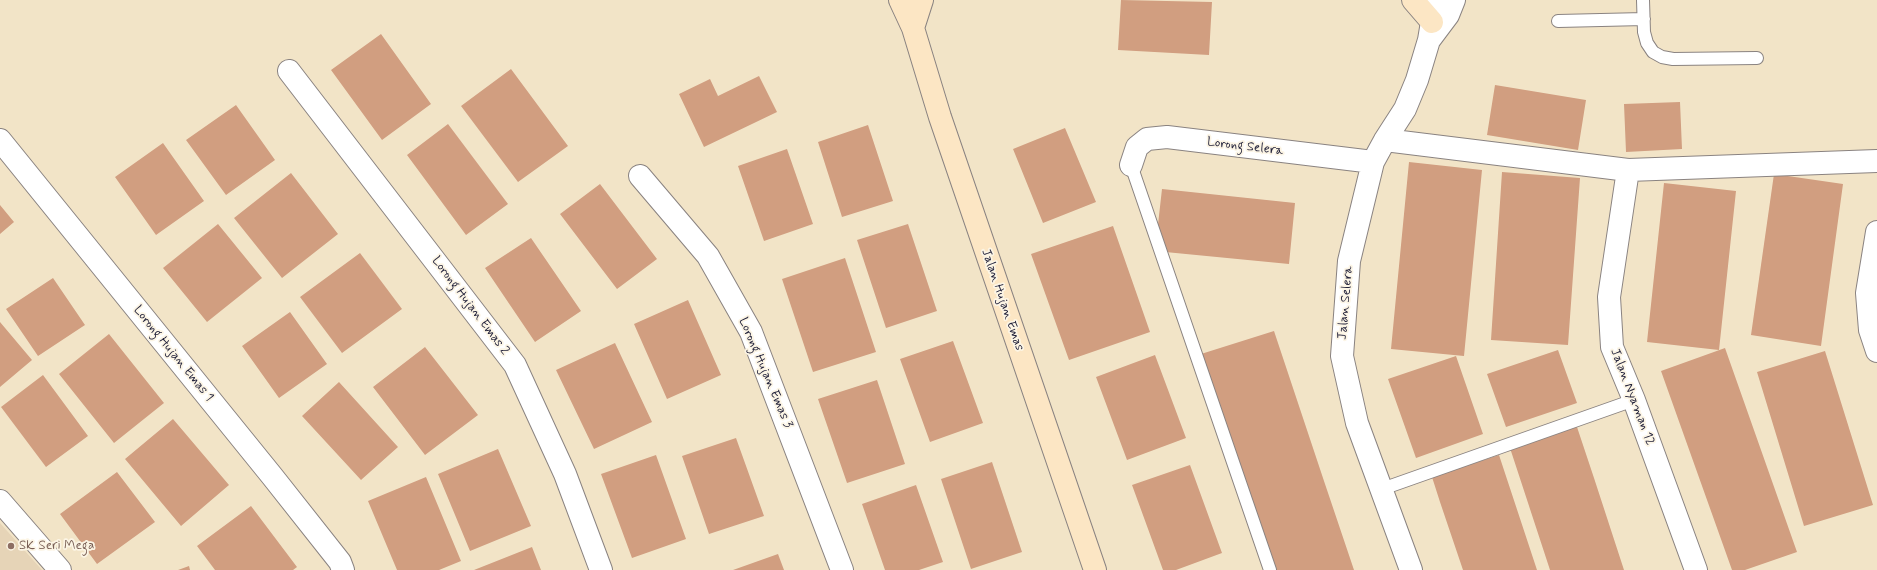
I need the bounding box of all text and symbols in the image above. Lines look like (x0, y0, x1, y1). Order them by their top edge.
street label: Lorong Selera (1206, 135, 1284, 159)
street label: Jalan Hujan Emas (977, 247, 1027, 353)
street label: Lorong Hujan Emas 2 (428, 254, 512, 358)
street label: Jalan Selera (1335, 266, 1357, 340)
street label: Lorong Hujan Emas 1 (130, 303, 216, 405)
street label: Lorong Hujan Emas 3 (735, 315, 795, 431)
street label: Jalan Nyaman 12 (1606, 346, 1658, 448)
place label: SK Seri Mega (19, 538, 94, 554)
marker: SK Seri Mega (6, 541, 16, 551)

